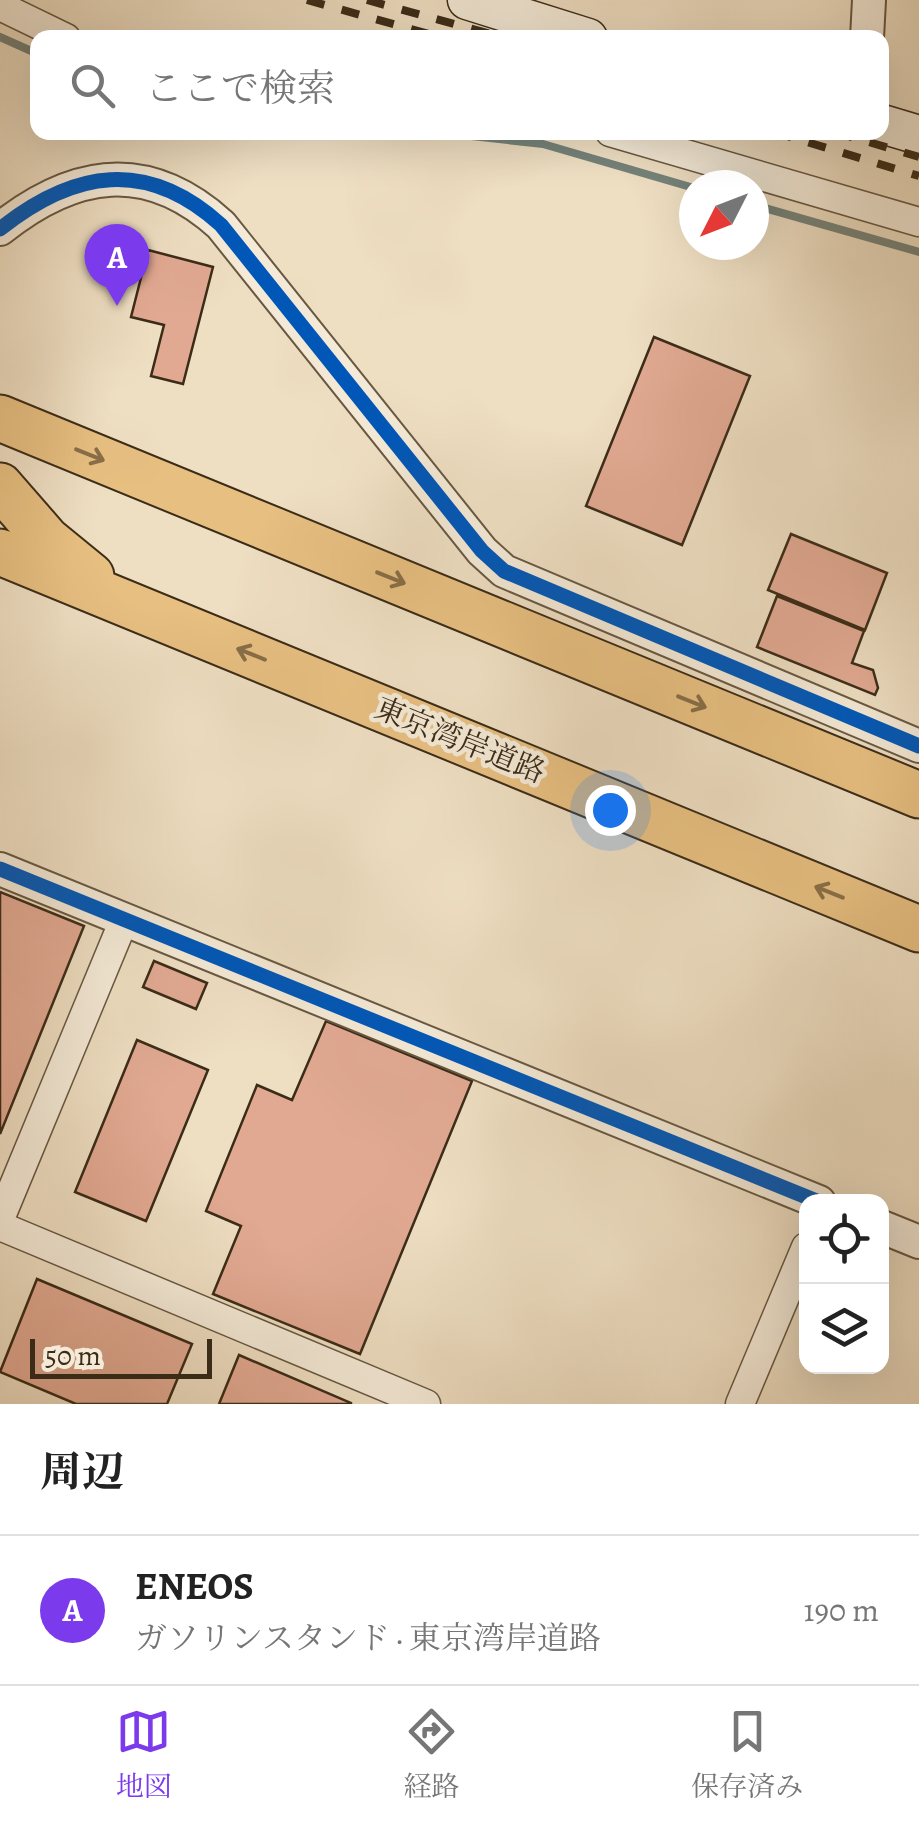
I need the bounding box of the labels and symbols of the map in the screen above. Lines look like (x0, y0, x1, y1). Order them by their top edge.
north arrow (679, 170, 769, 260)
pin: A (84, 224, 150, 306)
one-way arrow (74, 448, 105, 466)
one-way arrow (375, 571, 406, 589)
one-way arrow (236, 644, 266, 662)
street label: 東京湾岸道路 (369, 688, 551, 792)
one-way arrow (676, 694, 706, 712)
your location (585, 785, 636, 836)
one-way arrow (814, 882, 845, 900)
scale bar (30, 1334, 212, 1378)

